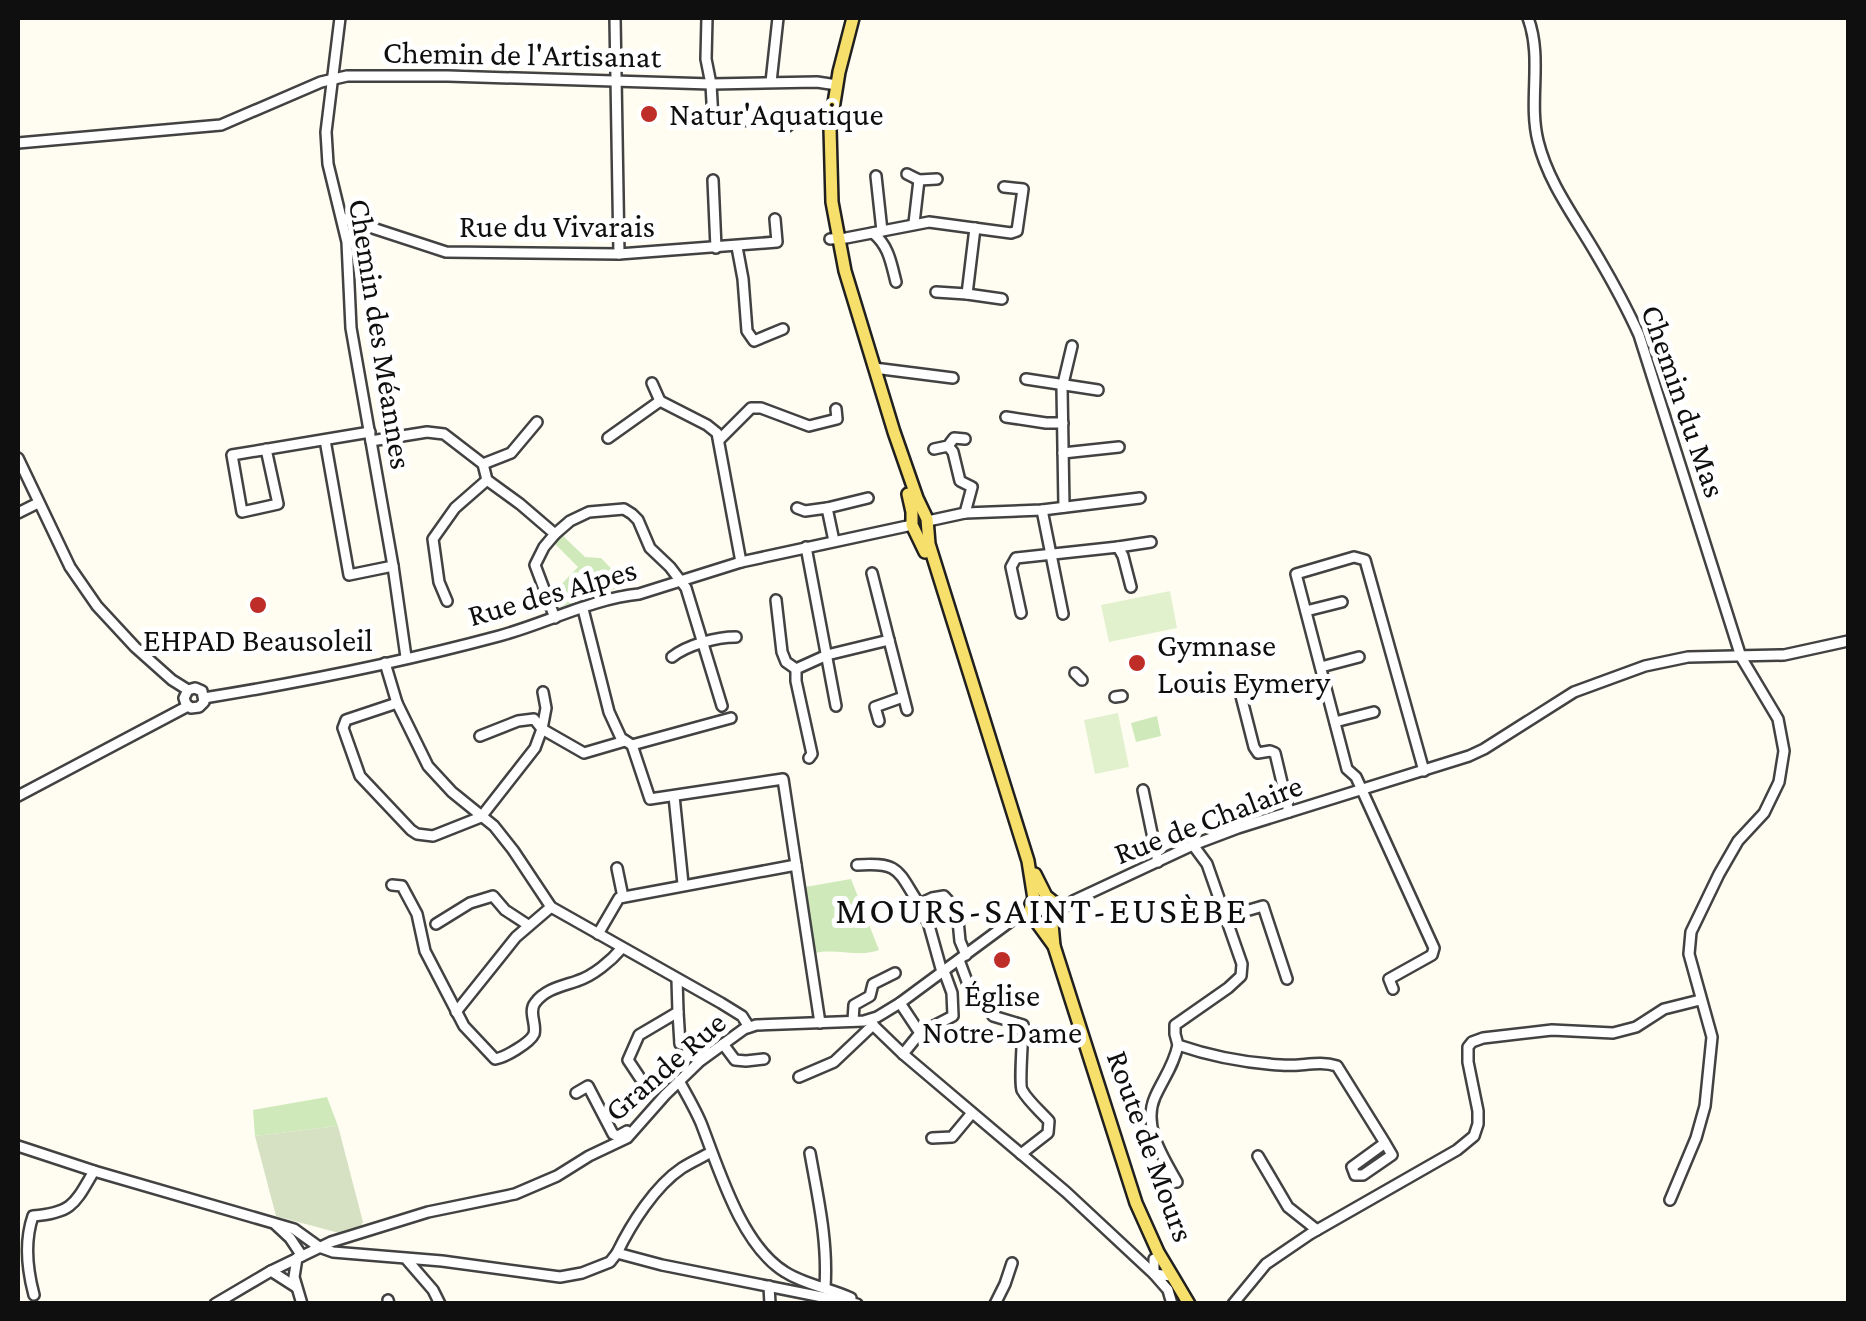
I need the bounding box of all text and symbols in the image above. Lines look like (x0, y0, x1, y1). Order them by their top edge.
street label: Chemin de l'Artisanat (383, 34, 662, 74)
place label: Natur'Aquatique (669, 96, 883, 132)
marker: Natur'Aquatique (638, 103, 660, 125)
street label: Chemin des Méannes (342, 196, 420, 472)
street label: Rue du Vivarais (459, 208, 655, 244)
street label: Chemin du Mas (1634, 300, 1734, 502)
street label: Rue des Alpes (463, 551, 641, 633)
marker: EHPAD Beausoleil (247, 594, 269, 616)
place label: EHPAD Beausoleil (143, 622, 373, 658)
place label: Gymnase Louis Eymery (1157, 627, 1330, 700)
marker: Gymnase Louis Eymery (1126, 652, 1148, 674)
street label: Rue de Chalaire (1109, 767, 1307, 871)
district label: MOURS-SAINT-EUSÈBE (835, 889, 1249, 931)
marker: Église Notre-Dame (991, 949, 1013, 971)
place label: Église Notre-Dame (922, 977, 1082, 1050)
street label: Grande Rue (597, 1004, 733, 1128)
street label: Route de Mours (1100, 1046, 1202, 1246)

